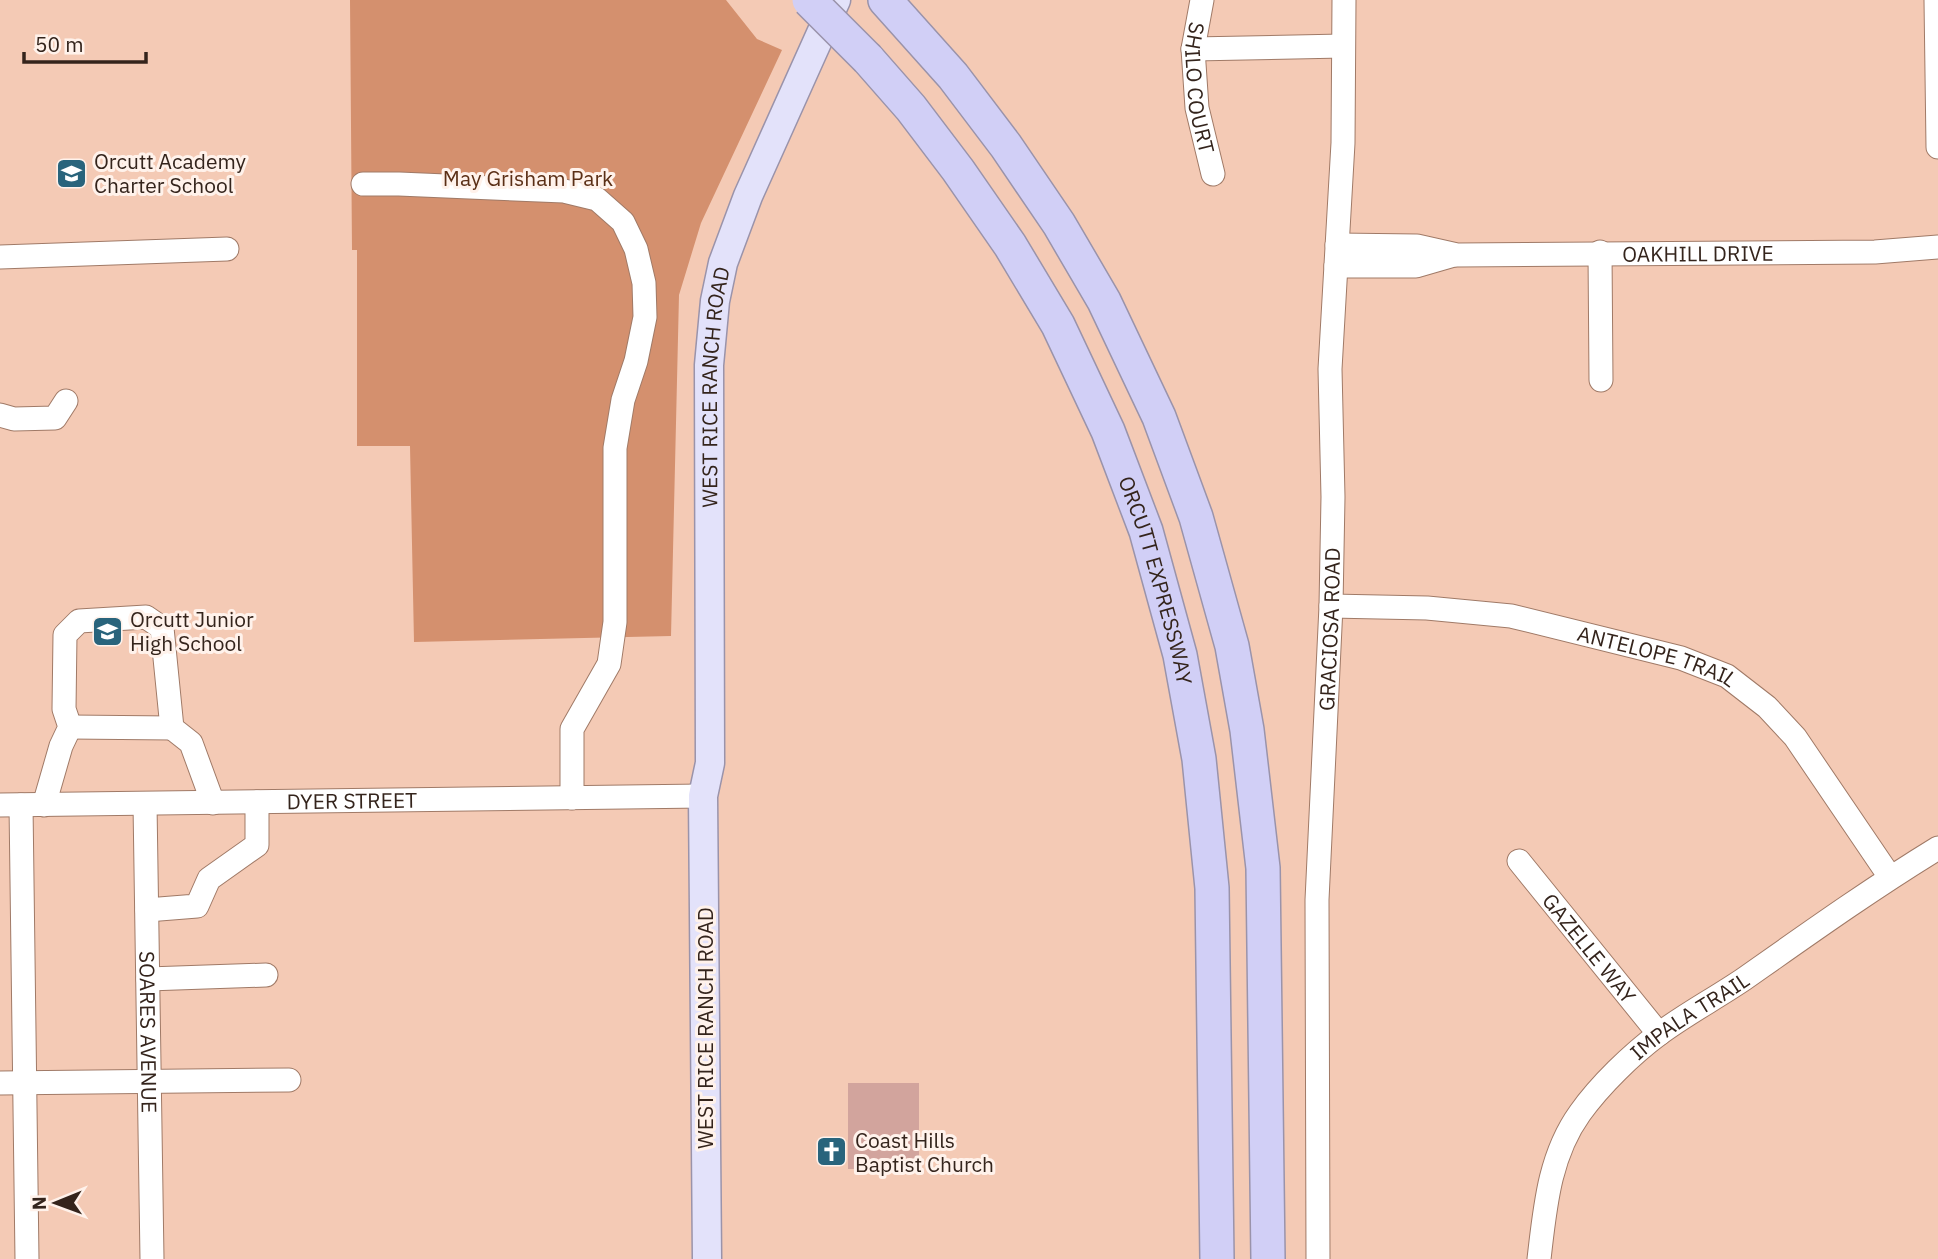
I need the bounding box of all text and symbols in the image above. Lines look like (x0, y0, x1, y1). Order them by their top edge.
street label: SHILO COURT (1179, 20, 1221, 156)
scale bar (24, 21, 147, 65)
text: 50 m (35, 30, 84, 58)
place label: Orcutt Academy Charter School (94, 147, 247, 199)
school or university icon: Orcutt Academy Charter School (54, 156, 88, 190)
park label: May Grisham Park (443, 164, 613, 192)
street label: OAKHILL DRIVE (1622, 239, 1774, 268)
street label: WEST RICE RANCH ROAD (695, 264, 736, 508)
street label: ORCUTT EXPRESSWAY (1112, 472, 1199, 687)
street label: GRACIOSA ROAD (1312, 547, 1346, 712)
place label: Orcutt Junior High School (130, 605, 254, 657)
school or university icon: Orcutt Junior High School (90, 614, 124, 648)
street label: ANTELOPE TRAIL (1575, 619, 1743, 693)
street label: DYER STREET (287, 786, 417, 815)
street label: GAZELLE WAY (1536, 887, 1643, 1009)
street label: WEST RICE RANCH ROAD (691, 907, 719, 1149)
street label: SOARES AVENUE (133, 951, 164, 1113)
street label: IMPALA TRAIL (1624, 966, 1754, 1066)
place label: Coast Hills Baptist Church (855, 1126, 994, 1178)
church icon: Coast Hills Baptist Church (815, 1135, 849, 1169)
north arrow (21, 1168, 91, 1238)
text: N (27, 1196, 51, 1210)

